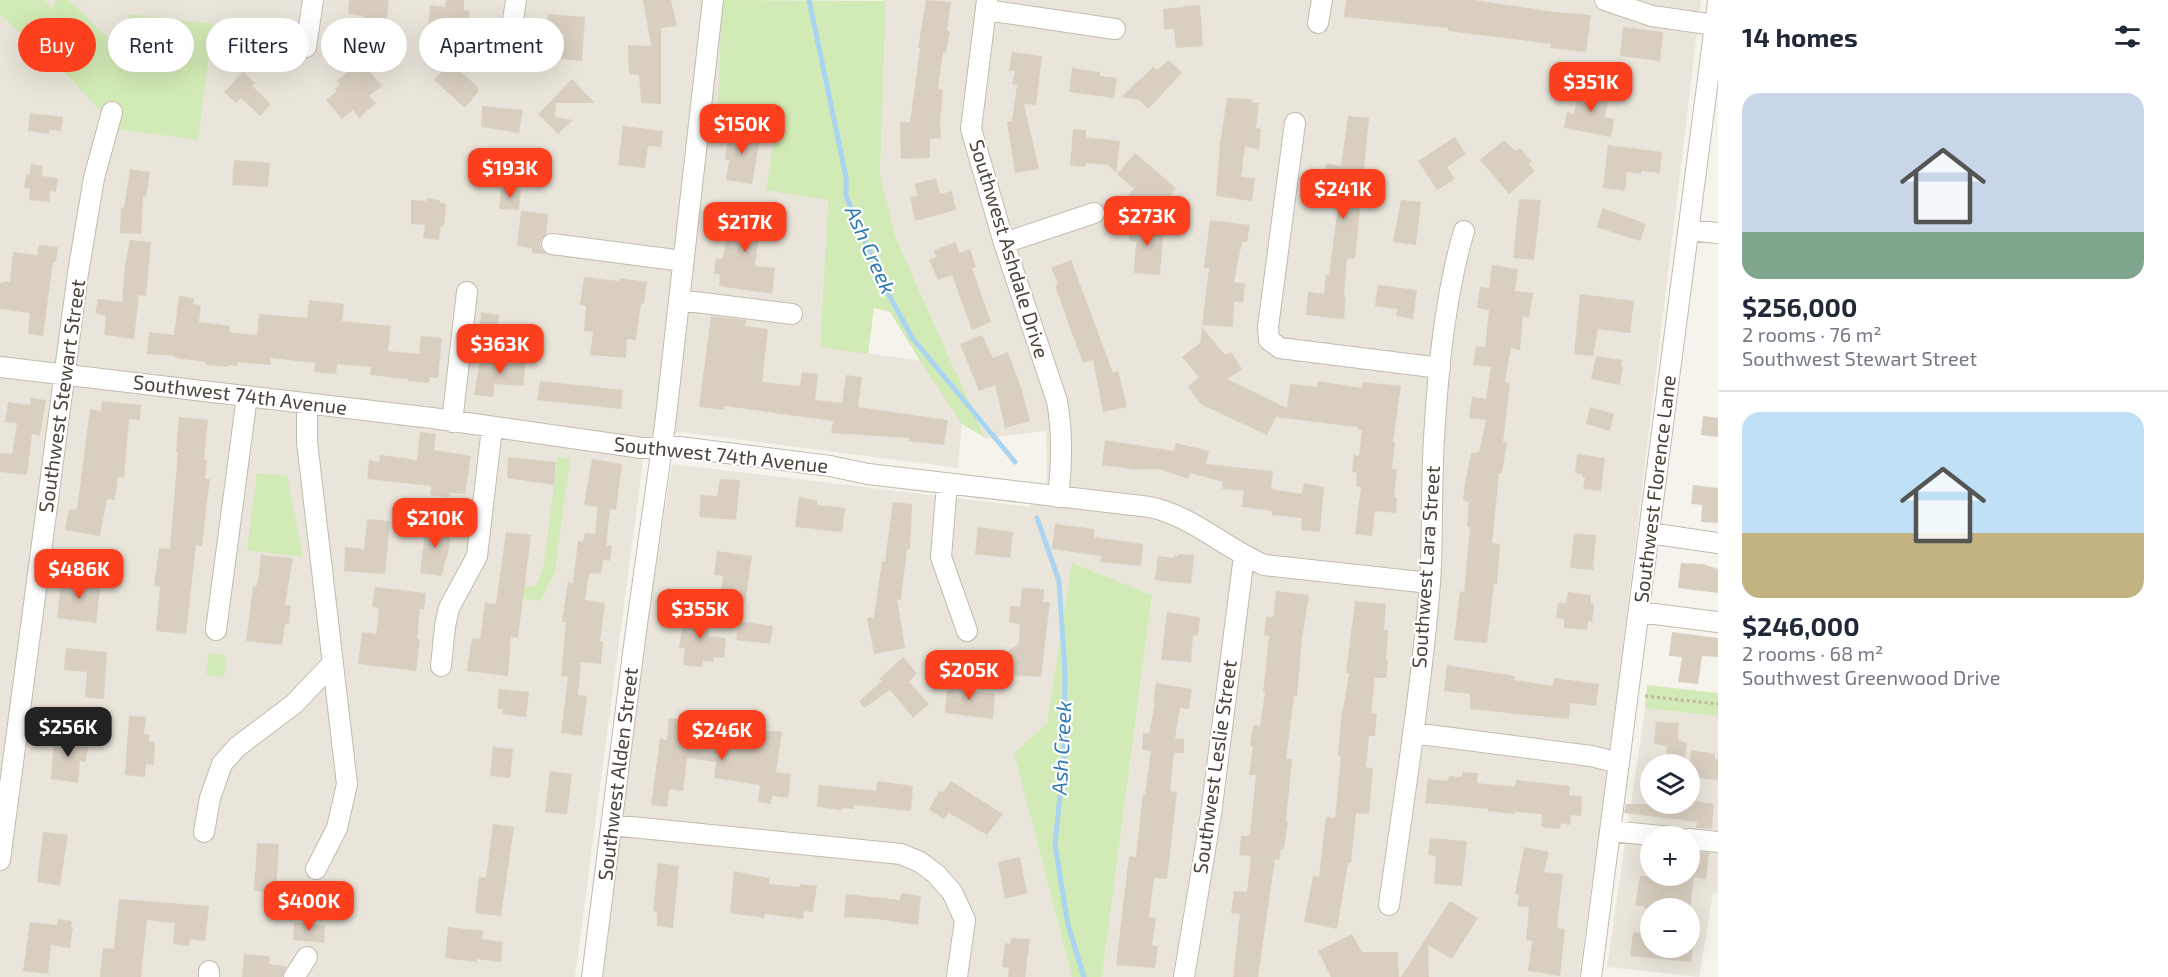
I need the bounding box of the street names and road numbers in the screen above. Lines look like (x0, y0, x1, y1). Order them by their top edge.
street label: Southwest Ashdale Drive (965, 136, 1055, 361)
street label: Southwest Stewart Street (33, 277, 89, 514)
street label: Southwest 74th Avenue (132, 369, 348, 419)
street label: Southwest Florence Lane (1628, 374, 1680, 604)
street label: Southwest 74th Avenue (613, 431, 829, 477)
street label: Southwest Lara Street (1406, 465, 1444, 669)
street label: Southwest Leslie Street (1187, 658, 1241, 875)
street label: Southwest Alden Street (592, 666, 642, 882)

